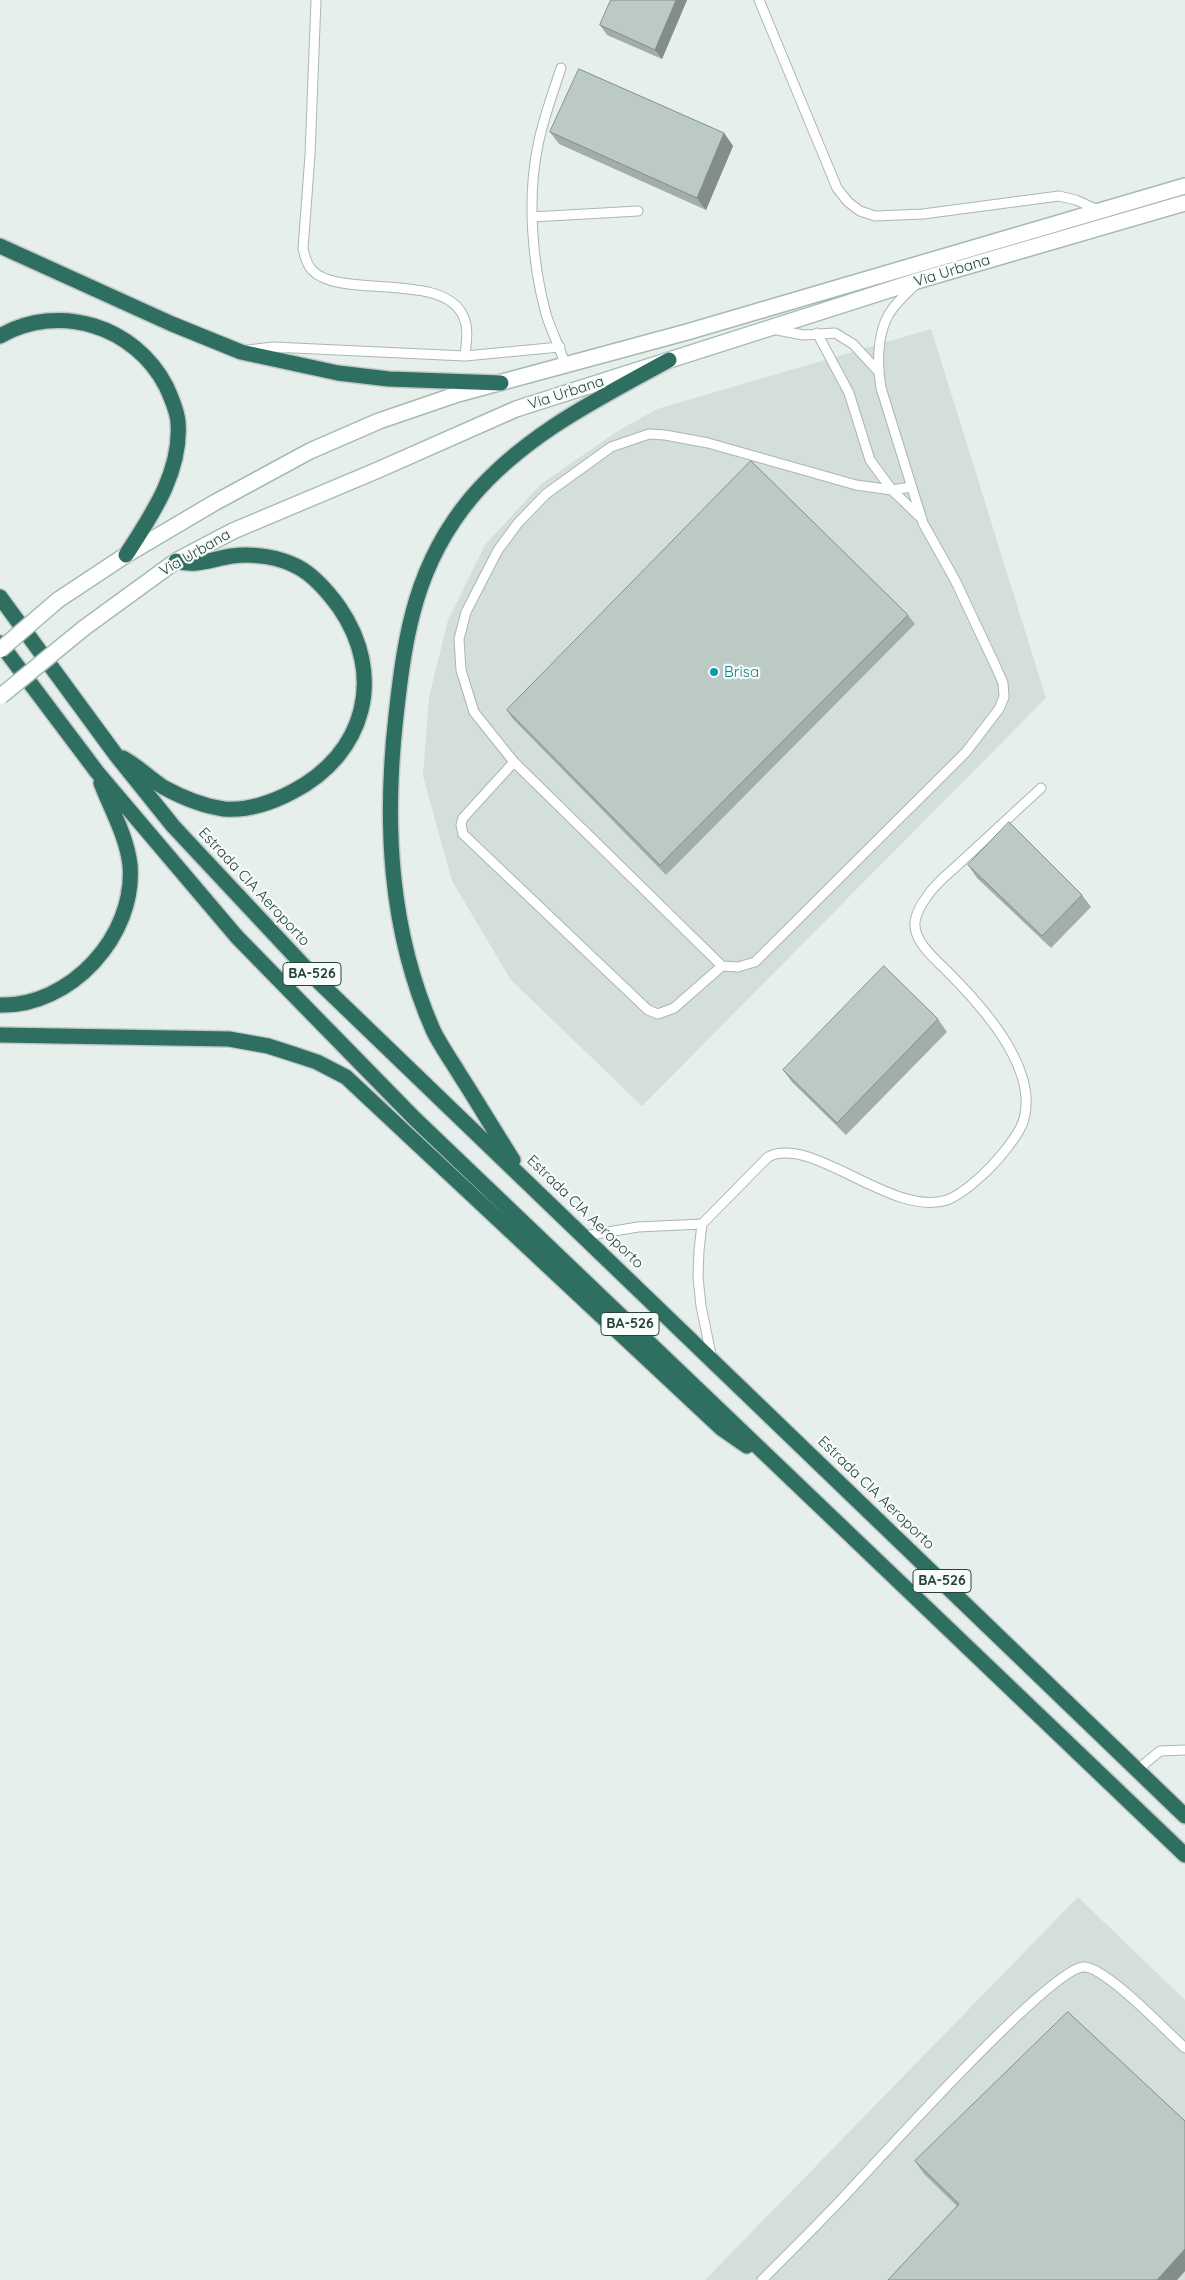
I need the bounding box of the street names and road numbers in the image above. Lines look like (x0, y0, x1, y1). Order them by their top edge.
street label: Via Urbana (912, 251, 992, 291)
street label: Via Urbana (526, 372, 606, 414)
street label: Via Urbana (156, 526, 234, 580)
street label: Estrada CIA Aeroporto (194, 824, 314, 950)
road number: BA-526 (283, 962, 341, 986)
street label: Estrada CIA Aeroporto (523, 1151, 647, 1273)
road number: BA-526 (601, 1312, 659, 1336)
street label: Estrada CIA Aeroporto (814, 1432, 938, 1554)
road number: BA-526 (913, 1570, 971, 1592)

